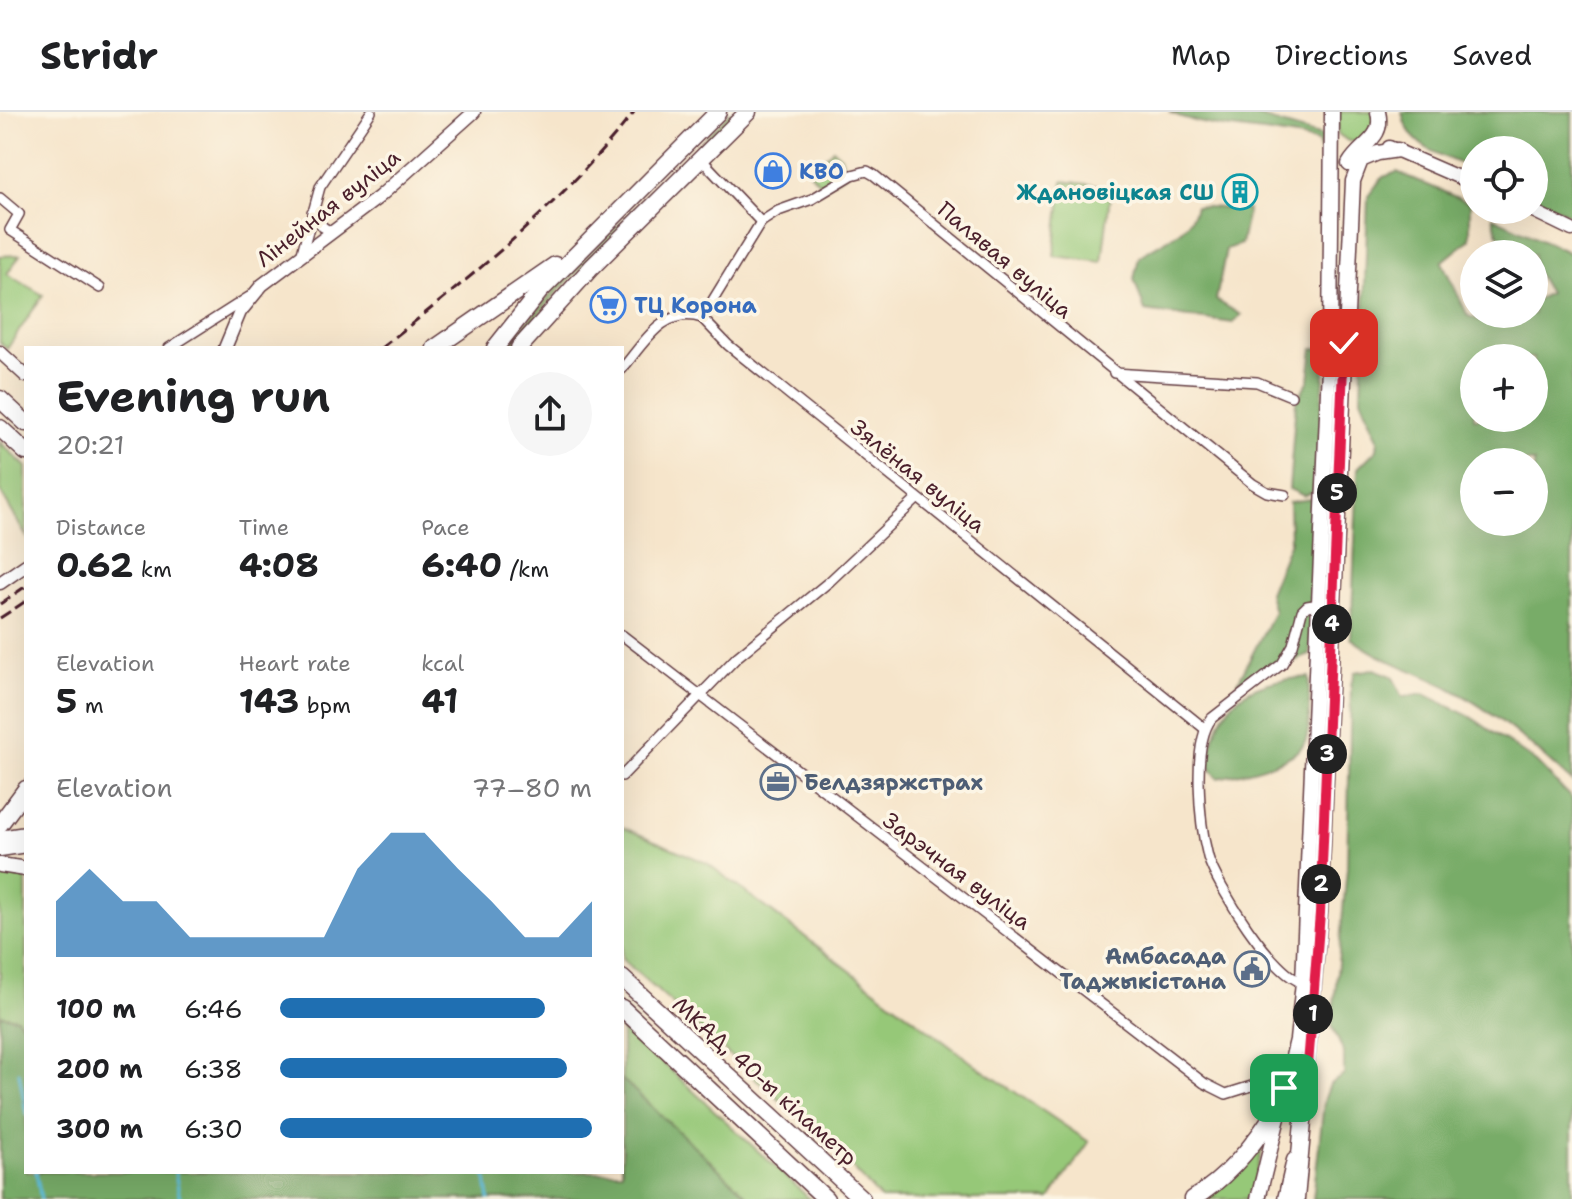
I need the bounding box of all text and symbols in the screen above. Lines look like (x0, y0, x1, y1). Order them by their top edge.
text: Stridr (40, 30, 158, 81)
text: Map (1171, 36, 1231, 74)
text: Directions (1275, 36, 1409, 74)
text: Saved (1453, 36, 1532, 74)
map controls (1460, 136, 1548, 536)
button: locate (1460, 136, 1548, 224)
street label: Лінейная вуліца (250, 142, 406, 274)
shop icon: KBО (754, 152, 792, 190)
place label: KBО (799, 157, 844, 186)
building icon: Ждановіцкая СШ (1221, 173, 1259, 211)
place label: Ждановіцкая СШ (1017, 178, 1214, 207)
street label: Палявая вуліца (932, 195, 1079, 325)
button: layers (1460, 240, 1548, 328)
supermarket icon: ТЦ Корона (589, 286, 627, 324)
place label: ТЦ Корона (634, 291, 757, 320)
pin (1310, 309, 1378, 377)
icon: check (1322, 321, 1366, 365)
button: + (1460, 344, 1548, 432)
text: Evening run (56, 367, 330, 426)
button: share (508, 372, 592, 456)
street label: Зялёная вуліца (845, 413, 992, 540)
text: 20:21 (56, 427, 125, 462)
button: − (1460, 448, 1548, 536)
pin: 5 (1317, 473, 1357, 513)
text: 5 (1330, 478, 1344, 507)
text: Distance (56, 513, 146, 542)
text: Time (239, 513, 289, 542)
text: Pace (421, 513, 470, 542)
text: 0.62 (56, 542, 133, 588)
text: 4:08 (239, 542, 319, 588)
text: 6:40 (421, 542, 502, 588)
text: km (133, 555, 172, 584)
text: /km (502, 555, 549, 584)
pin: 4 (1312, 604, 1352, 644)
text: 4 (1324, 609, 1340, 638)
text: Elevation (56, 649, 154, 678)
text: Heart rate (239, 649, 351, 678)
text: kcal (421, 649, 464, 678)
text: 5 (56, 678, 77, 724)
text: 143 (239, 678, 299, 724)
text: 41 (421, 678, 458, 724)
text: m (77, 691, 104, 720)
text: bpm (299, 691, 351, 720)
pin: 3 (1307, 734, 1347, 774)
text: 3 (1319, 739, 1335, 768)
office icon: Белдзяржстрах (759, 763, 797, 801)
place label: Белдзяржстрах (804, 768, 983, 797)
text: Elevation (56, 770, 172, 805)
text: 77–80 m (472, 770, 592, 805)
street label: Зарэчная вуліца (877, 806, 1037, 936)
pin: 2 (1301, 864, 1341, 904)
text: 2 (1313, 869, 1329, 898)
place label: Амбасада Таджыкістана (1060, 942, 1226, 996)
public building icon: Амбасада Таджыкістана (1233, 950, 1271, 988)
street label: МКАД, 40-ы кіламетр (666, 990, 864, 1172)
text: 100 m (56, 991, 136, 1026)
text: 6:46 (184, 991, 243, 1026)
pin: 1 (1293, 994, 1333, 1034)
text: 1 (1308, 999, 1318, 1028)
text: 200 m (56, 1051, 143, 1086)
text: 6:38 (184, 1051, 243, 1086)
pin (1250, 1054, 1318, 1122)
icon: arrive (1262, 1066, 1306, 1110)
text: 300 m (56, 1111, 143, 1146)
text: 6:30 (184, 1111, 243, 1146)

